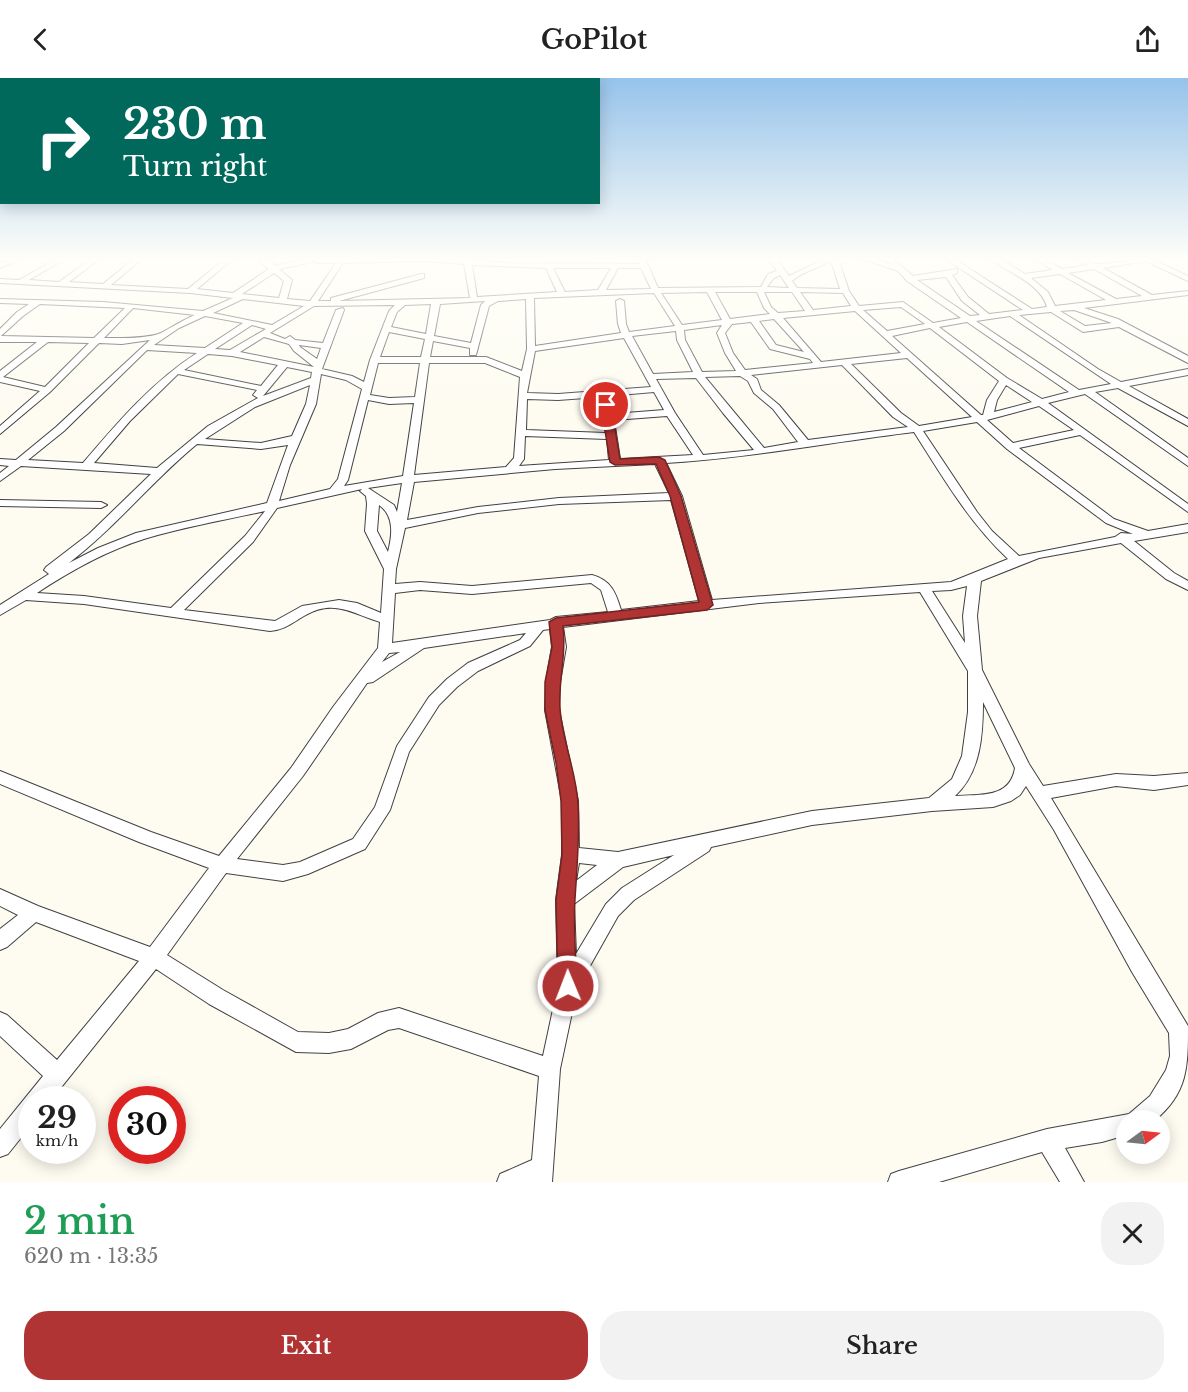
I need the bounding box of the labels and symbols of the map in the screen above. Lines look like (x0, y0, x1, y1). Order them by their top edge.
pin (580, 379, 631, 430)
position arrow (536, 954, 600, 1018)
speed limit sign: 30 (108, 1086, 186, 1164)
north arrow (1116, 1110, 1170, 1164)

